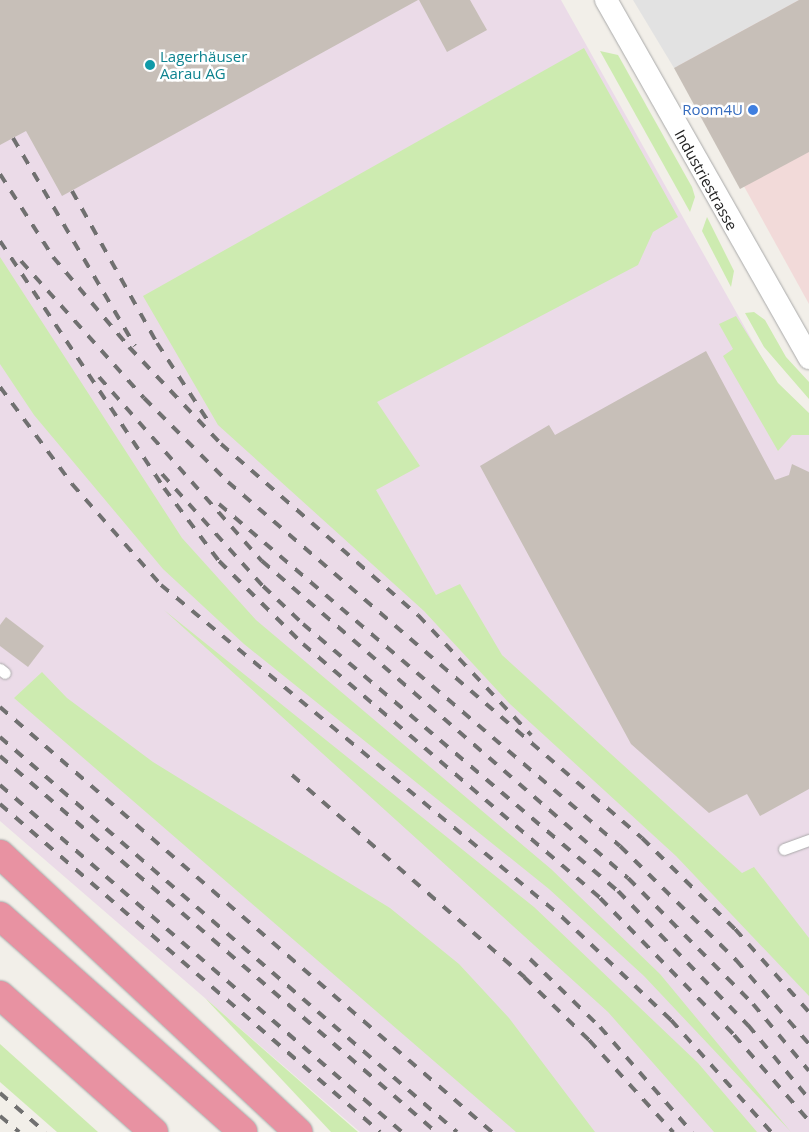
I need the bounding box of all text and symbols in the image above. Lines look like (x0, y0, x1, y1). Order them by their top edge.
place label: Lagerhäuser Aarau AG (160, 47, 247, 82)
marker: Lagerhäuser Aarau AG (144, 59, 156, 71)
place label: Room4U (682, 101, 743, 119)
marker: Room4U (747, 104, 759, 116)
street label: Industriestrasse (671, 127, 741, 233)

